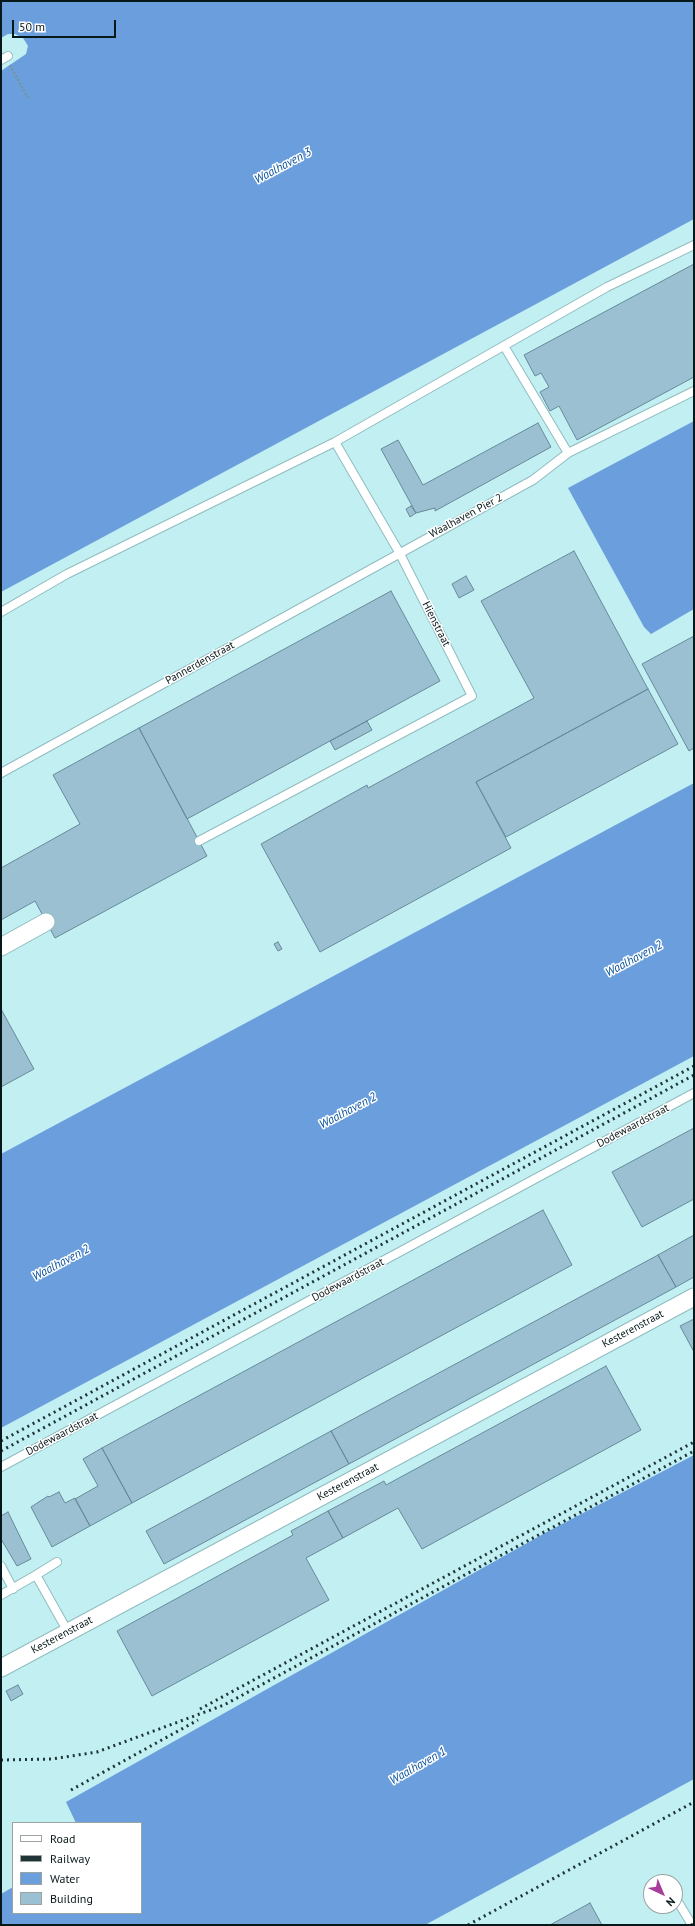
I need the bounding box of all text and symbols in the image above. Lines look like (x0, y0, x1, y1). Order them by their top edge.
scale bar (14, 12, 118, 38)
text: 50 m (19, 19, 45, 34)
water label: Waalhaven 3 (252, 145, 314, 187)
street label: Waalhaven Pier 2 (427, 491, 505, 541)
street label: Hienstraat (419, 599, 453, 649)
street label: Pannerdenstraat (163, 639, 237, 687)
water label: Waalhaven 2 (603, 938, 665, 980)
water label: Waalhaven 2 (317, 1090, 379, 1132)
street label: Dodewaardstraat (595, 1101, 671, 1151)
water label: Waalhaven 2 (30, 1242, 92, 1284)
street label: Dodewaardstraat (310, 1255, 386, 1305)
street label: Kesterenstraat (600, 1307, 666, 1351)
street label: Dodewaardstraat (24, 1409, 100, 1459)
street label: Kesterenstraat (315, 1460, 381, 1504)
street label: Kesterenstraat (29, 1613, 95, 1657)
water label: Waalhaven 1 (387, 1744, 449, 1788)
legend (12, 1822, 142, 1914)
text: Road (50, 1831, 75, 1846)
text: Railway (50, 1851, 90, 1866)
text: Water (50, 1871, 80, 1886)
north arrow (643, 1874, 683, 1914)
text: Building (50, 1891, 93, 1906)
text: N (663, 1894, 678, 1909)

